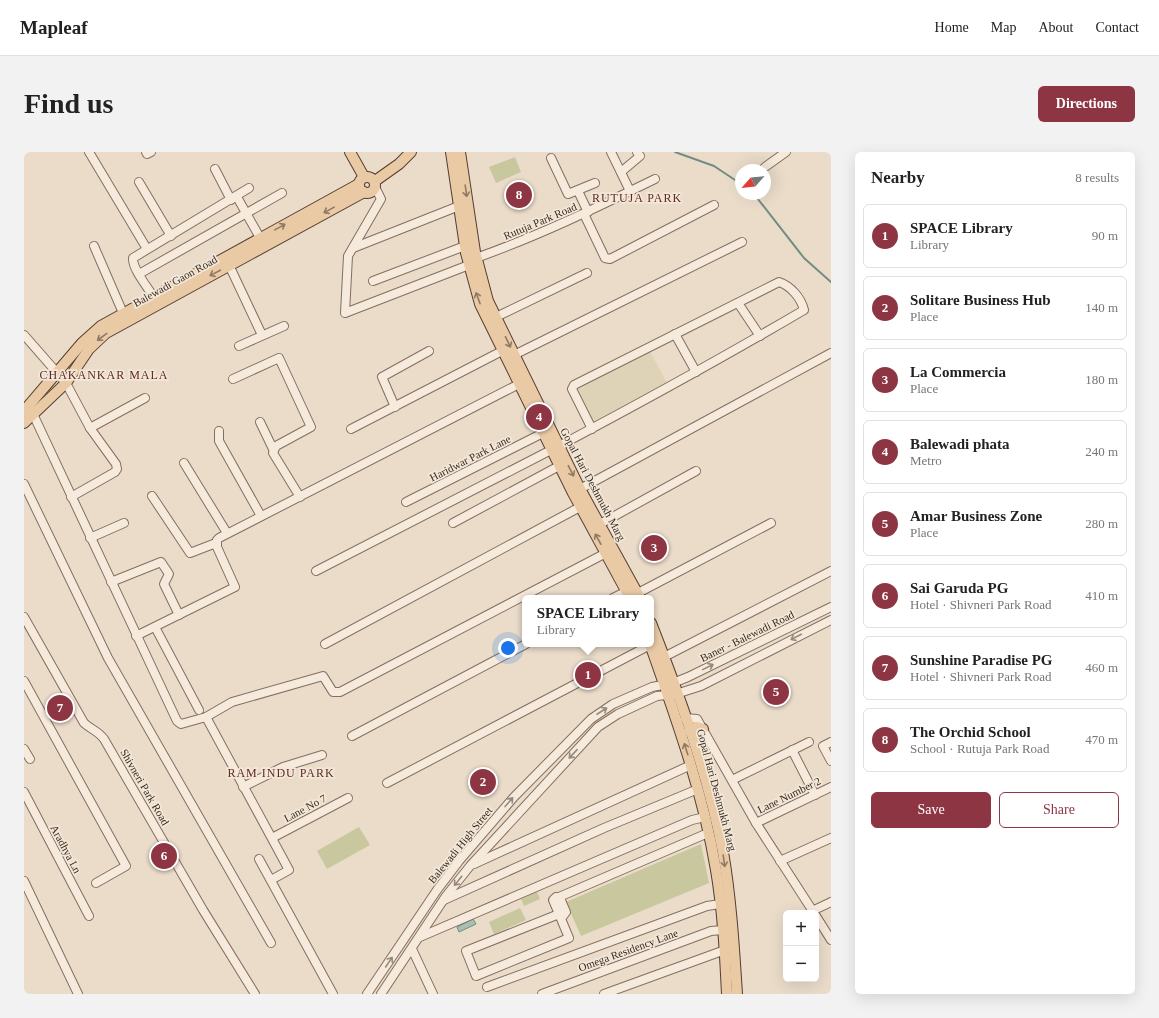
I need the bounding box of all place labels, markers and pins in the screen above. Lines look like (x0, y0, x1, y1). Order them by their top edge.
pin: 8 (506, 180, 532, 210)
pin: 4 (526, 402, 552, 432)
pin: 3 (641, 533, 667, 563)
pin: 1 (575, 660, 601, 690)
pin: 5 (763, 677, 789, 707)
pin: 7 (47, 693, 73, 723)
pin: 2 (470, 767, 496, 797)
pin: 6 (151, 841, 177, 871)

